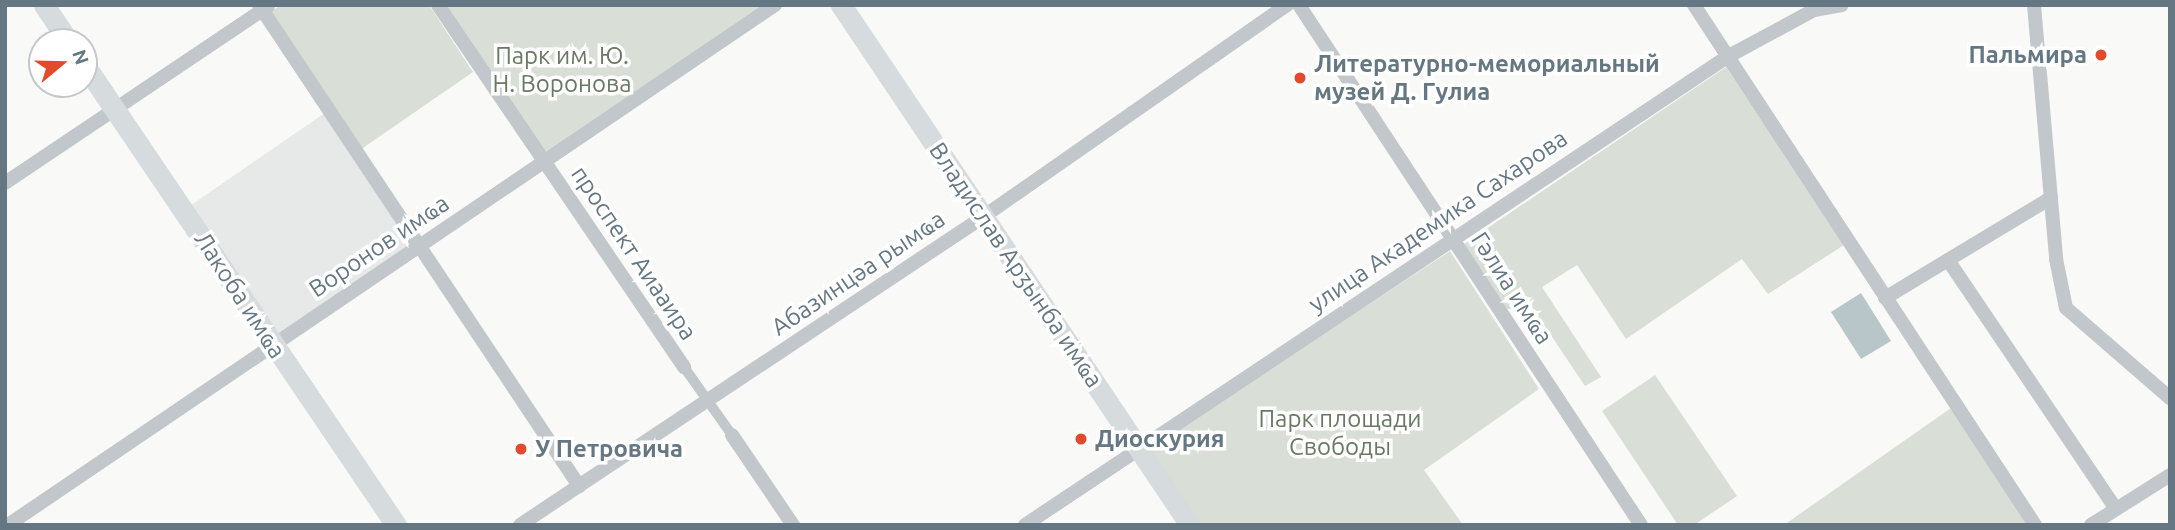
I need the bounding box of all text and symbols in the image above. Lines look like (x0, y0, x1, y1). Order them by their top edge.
north arrow (28, 28, 98, 98)
place label: Пальмира (1968, 41, 2087, 69)
park label: Парк им. Ю. Н. Воронова (492, 42, 632, 98)
text: N (68, 47, 94, 67)
marker: Пальмира (2093, 47, 2109, 63)
place label: Литературно-мемориальный музей Д. Гулиа (1314, 50, 1660, 106)
marker: Литературно-мемориальный музей Д. Гулиа (1292, 70, 1308, 86)
street label: улица Академика Сахарова (1303, 124, 1573, 318)
street label: Владислав Арӡынба имҩа (923, 137, 1109, 393)
street label: проспект Аиааира (565, 161, 703, 345)
street label: Воронов имҩа (304, 189, 454, 303)
street label: Абазинцәа рымҩа (766, 204, 950, 342)
street label: Лакоба имҩа (188, 226, 292, 364)
street label: Гәлиа имҩа (1465, 227, 1559, 349)
park label: Парк площади Свободы (1259, 405, 1421, 461)
place label: Диоскурия (1095, 425, 1225, 453)
marker: Диоскурия (1073, 431, 1089, 447)
place label: У Петровича (535, 435, 683, 463)
marker: У Петровича (513, 441, 529, 457)

